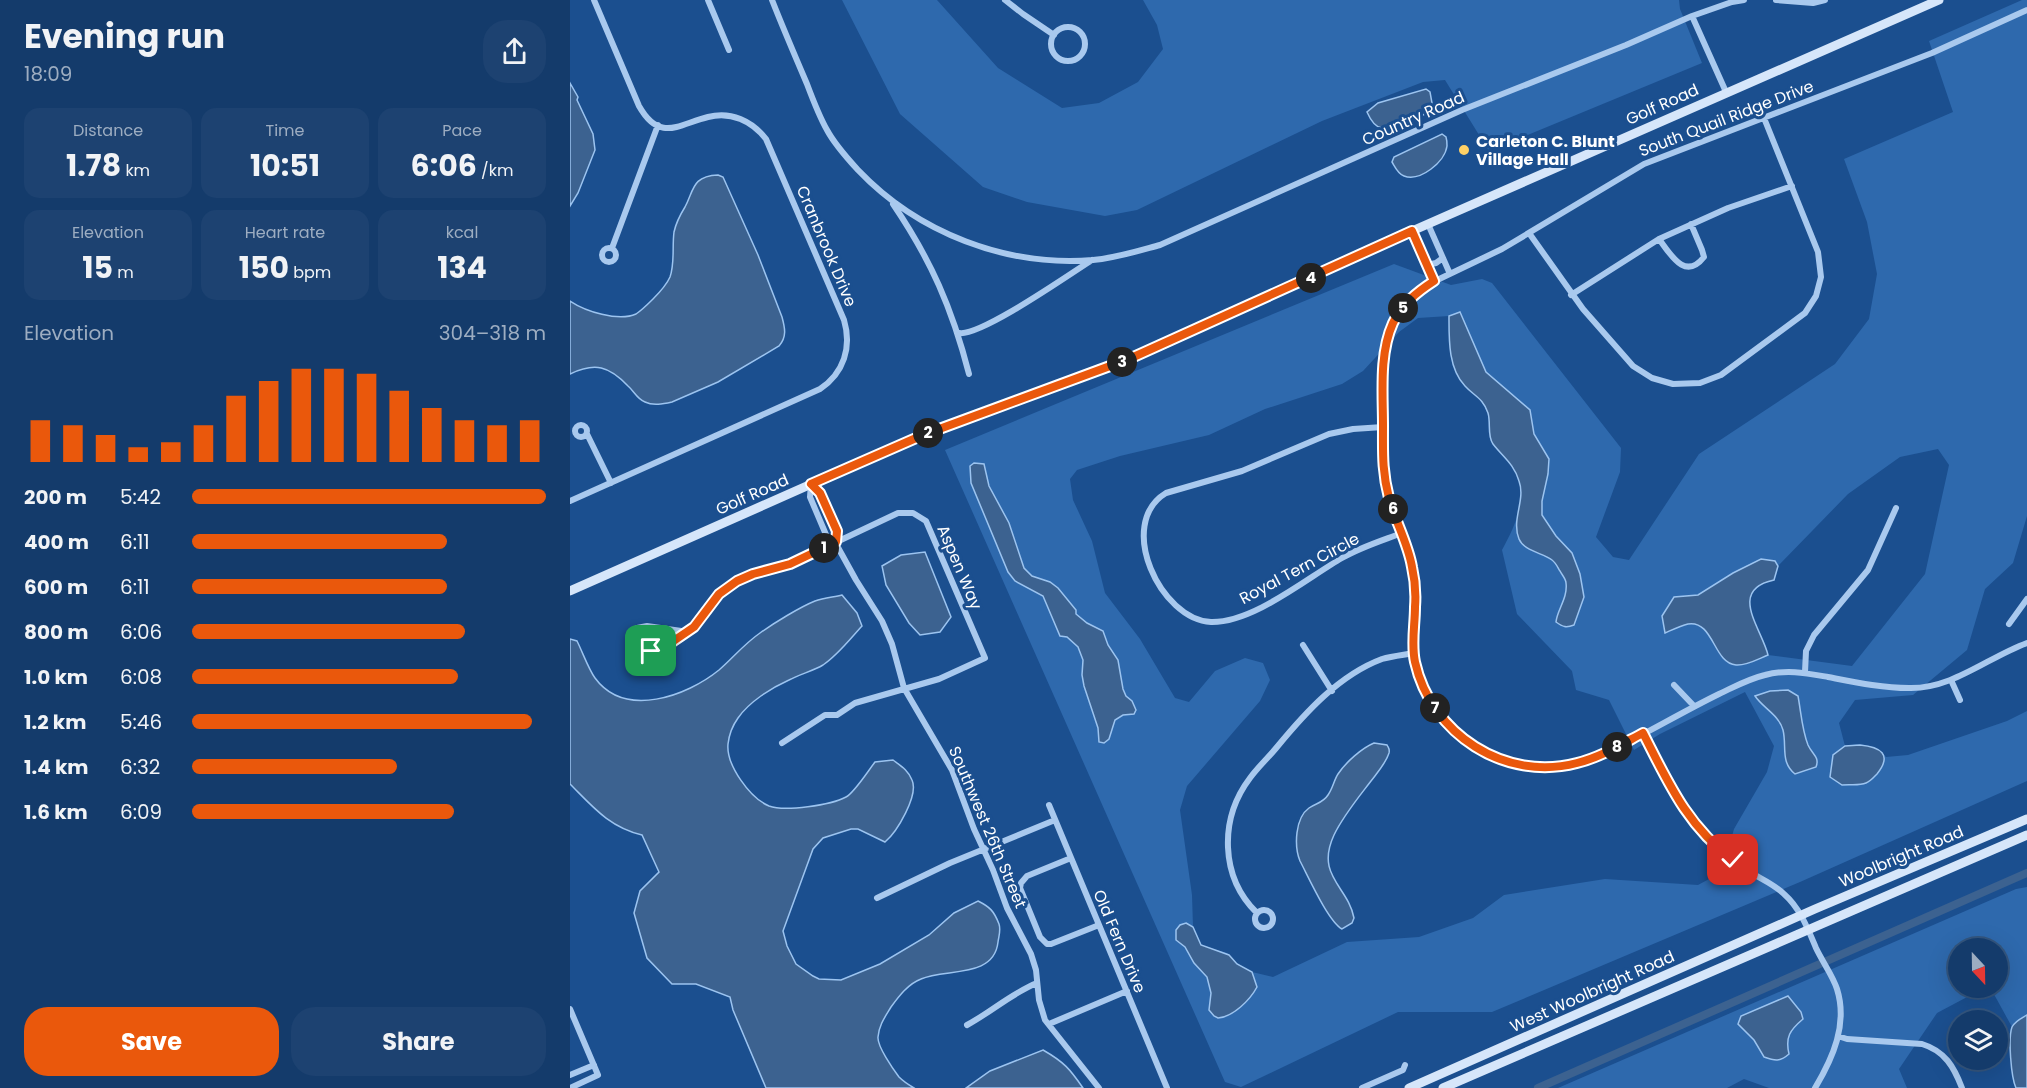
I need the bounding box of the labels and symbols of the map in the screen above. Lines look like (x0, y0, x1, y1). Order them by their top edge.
street label: South Quail Ridge Drive (1635, 74, 1817, 162)
street label: Golf Road (1622, 78, 1702, 131)
street label: Country Road (1358, 86, 1468, 151)
place label: Carleton C. Blunt Village Hall (1476, 130, 1615, 171)
marker: Carleton C. Blunt Village Hall (1457, 143, 1471, 157)
street label: Cranbrook Drive (791, 182, 862, 310)
pin: 4 (1296, 263, 1326, 293)
pin: 5 (1388, 293, 1418, 323)
pin: 3 (1107, 347, 1137, 377)
pin: 2 (913, 418, 943, 448)
street label: Golf Road (712, 468, 792, 521)
pin: 6 (1378, 494, 1408, 524)
street label: Aspen Way (931, 521, 988, 613)
street label: Royal Tern Circle (1235, 527, 1363, 610)
pin: 1 (809, 533, 839, 563)
pin (625, 625, 676, 676)
pin: 7 (1420, 693, 1450, 723)
pin: 8 (1602, 732, 1632, 762)
street label: Southwest 26th Street (943, 743, 1032, 912)
street label: Woolbright Road (1835, 820, 1967, 893)
pin (1707, 834, 1758, 885)
street label: Old Fern Drive (1087, 886, 1152, 996)
north arrow (1948, 938, 2008, 998)
street label: West Woolbright Road (1506, 945, 1678, 1038)

